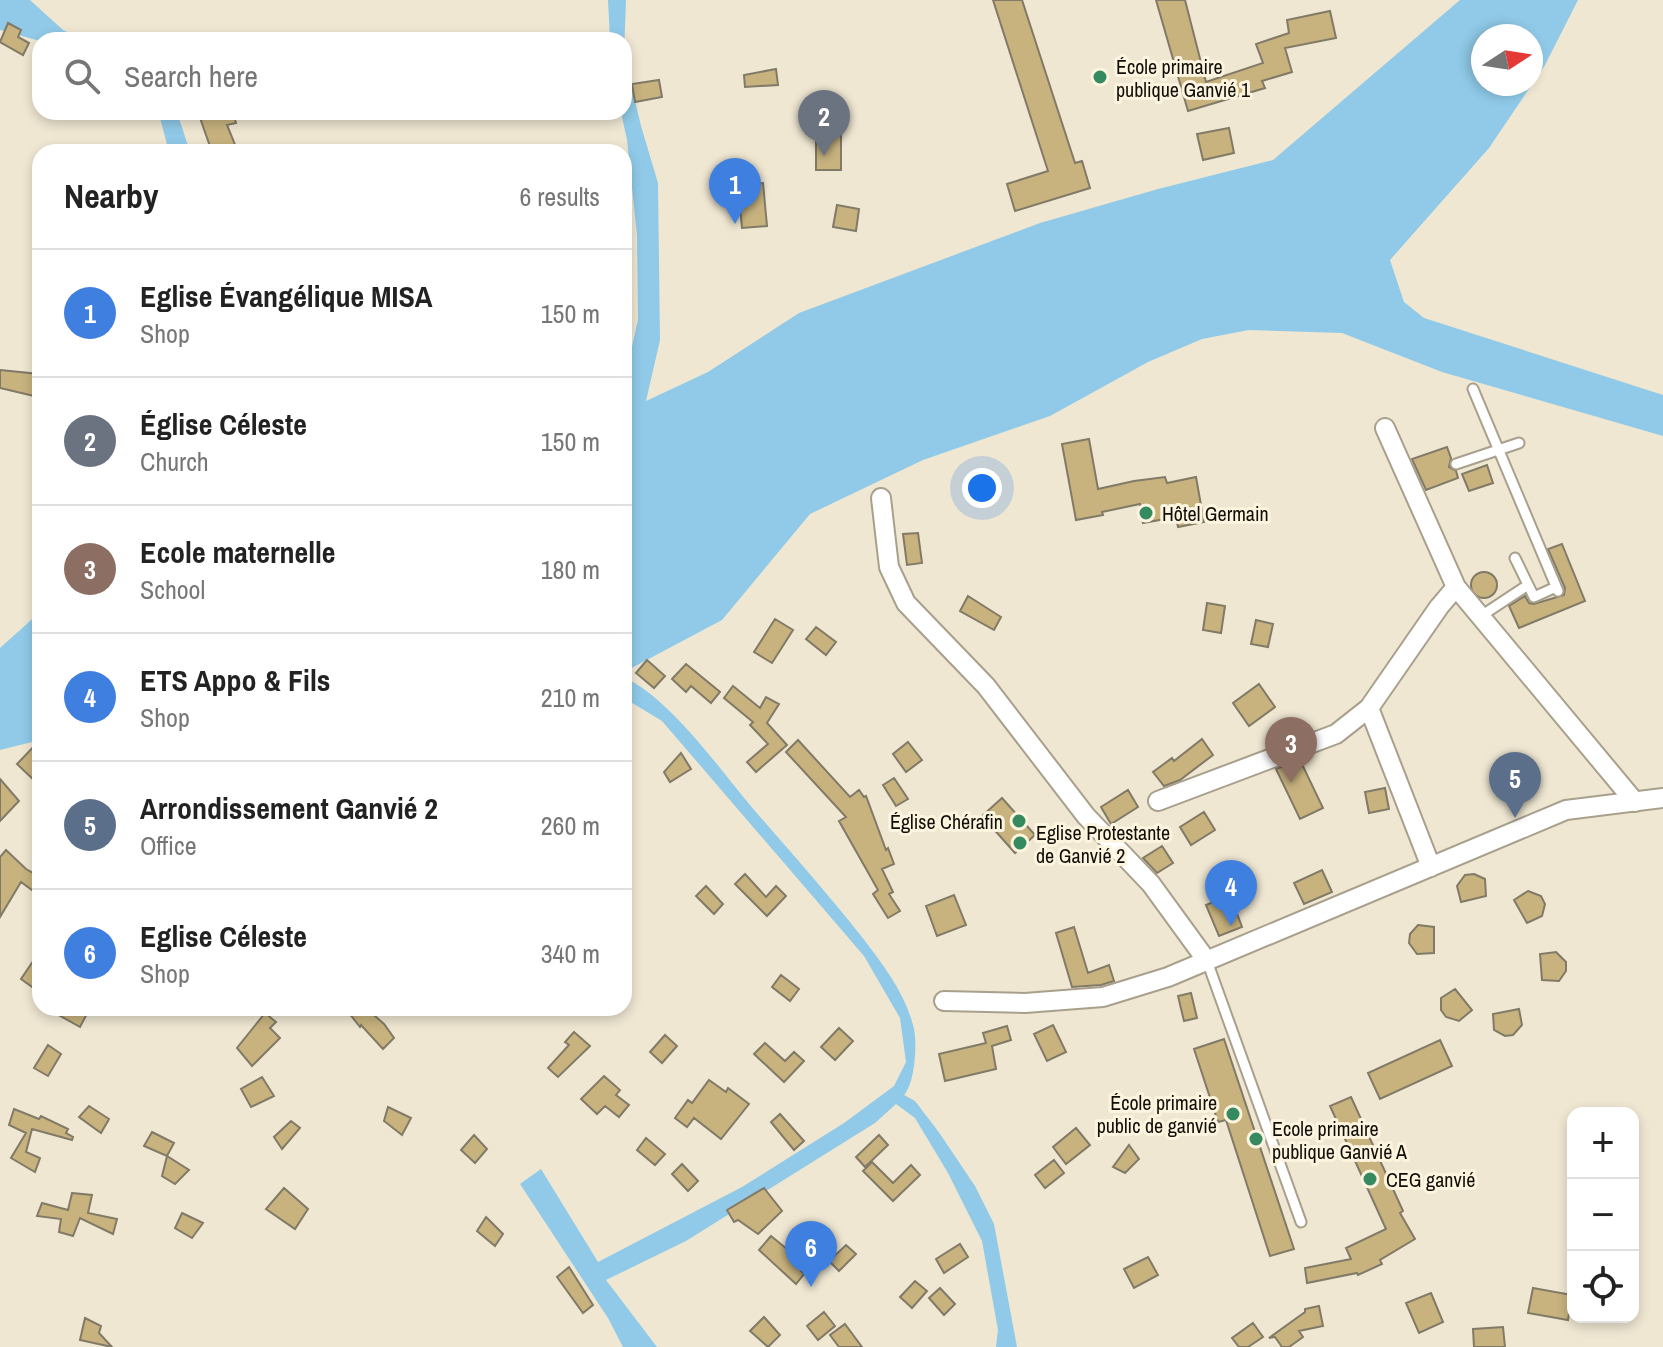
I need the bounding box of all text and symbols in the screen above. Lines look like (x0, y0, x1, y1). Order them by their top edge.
north arrow (1471, 24, 1543, 96)
search box (32, 32, 632, 120)
place label: École primaire publique Ganvié 1 (1116, 53, 1250, 103)
icon: search (60, 54, 104, 98)
text: Search here (124, 56, 258, 96)
marker: École primaire publique Ganvié 1 (1091, 68, 1109, 86)
pin: 2 (798, 90, 850, 156)
pin: 1 (709, 158, 761, 224)
text: Nearby (64, 173, 159, 219)
text: 6 results (519, 179, 600, 214)
text: Eglise Évangélique MISA (140, 276, 433, 316)
text: 1 (84, 296, 96, 331)
text: 150 m (541, 296, 600, 331)
text: Shop (140, 316, 190, 351)
text: Église Céleste (140, 404, 307, 444)
text: 2 (84, 424, 96, 459)
text: 150 m (541, 424, 600, 459)
text: Church (140, 444, 209, 479)
your location (962, 468, 1002, 508)
place label: Hôtel Germain (1162, 500, 1269, 527)
marker: Hôtel Germain (1137, 504, 1155, 522)
text: Ecole maternelle (140, 532, 336, 572)
text: 3 (84, 552, 96, 587)
text: 180 m (541, 552, 600, 587)
text: School (140, 572, 205, 607)
text: ETS Appo & Fils (140, 660, 330, 700)
text: 4 (84, 680, 96, 715)
text: 210 m (541, 680, 600, 715)
text: Shop (140, 700, 190, 735)
pin: 3 (1265, 717, 1317, 783)
pin: 5 (1489, 752, 1541, 818)
text: Arrondissement Ganvié 2 (140, 788, 438, 828)
text: 5 (84, 808, 96, 843)
text: 260 m (541, 808, 600, 843)
place label: Église Chérafin (890, 808, 1003, 835)
marker: Église Chérafin (1010, 812, 1028, 830)
place label: Eglise Protestante de Ganvié 2 (1036, 819, 1170, 869)
text: Office (140, 828, 197, 863)
marker: Eglise Protestante de Ganvié 2 (1011, 834, 1029, 852)
pin: 4 (1205, 860, 1257, 926)
text: Eglise Céleste (140, 916, 307, 956)
text: 6 (84, 936, 96, 971)
text: 340 m (541, 936, 600, 971)
text: Shop (140, 956, 190, 991)
place label: École primaire public de ganvié (1097, 1089, 1217, 1139)
marker: École primaire public de ganvié (1224, 1105, 1242, 1123)
map controls (1567, 1107, 1639, 1323)
button: + (1567, 1107, 1639, 1179)
place label: Ecole primaire publique Ganvié A (1272, 1115, 1407, 1165)
marker: Ecole primaire publique Ganvié A (1247, 1130, 1265, 1148)
place label: CEG ganvié (1386, 1166, 1475, 1193)
marker: CEG ganvié (1361, 1170, 1379, 1188)
button: − (1567, 1179, 1639, 1251)
pin: 6 (785, 1221, 837, 1287)
button: locate (1567, 1251, 1639, 1323)

